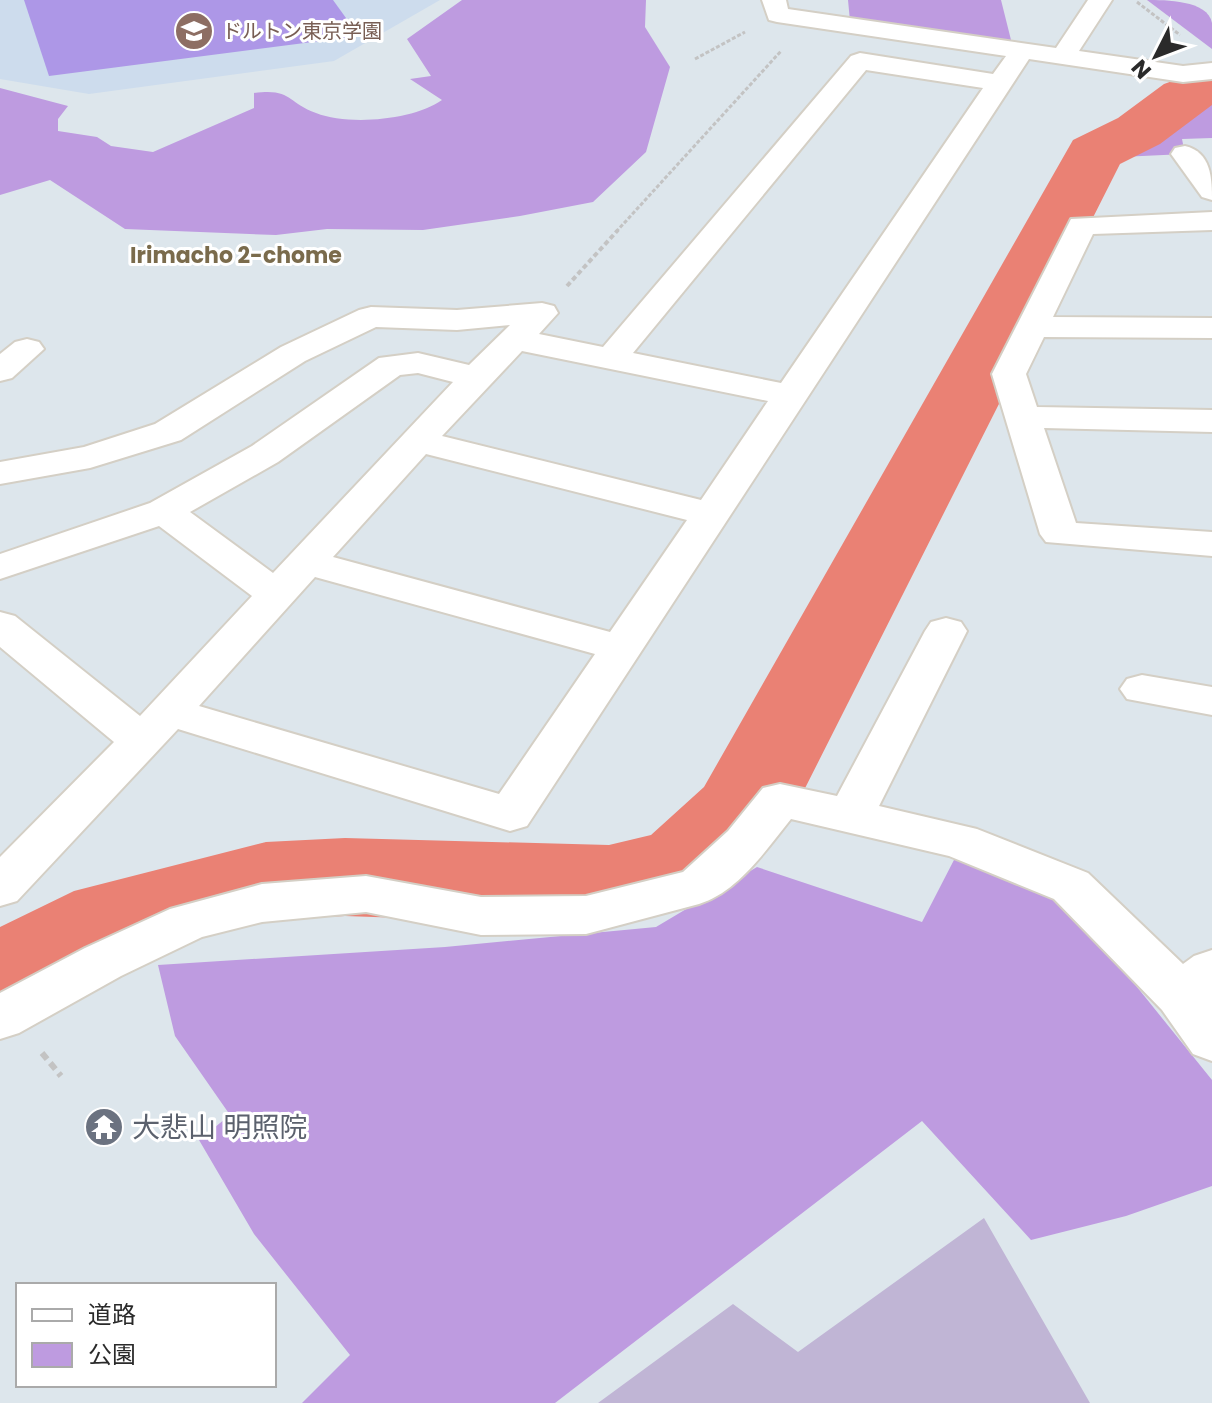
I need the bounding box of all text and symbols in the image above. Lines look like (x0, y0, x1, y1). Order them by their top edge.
school or university icon: ドルトン東京学園 (173, 10, 215, 52)
north arrow (1116, 16, 1196, 96)
place label: ドルトン東京学園 (222, 17, 382, 45)
text: N (1124, 53, 1159, 86)
district label: Irimacho 2-chome (130, 240, 342, 271)
temple icon: 大悲山 明照院 (83, 1106, 125, 1148)
place label: 大悲山 明照院 (132, 1108, 307, 1147)
legend (16, 1283, 276, 1387)
text: 道路 (88, 1298, 136, 1331)
text: 公園 (88, 1338, 136, 1371)

